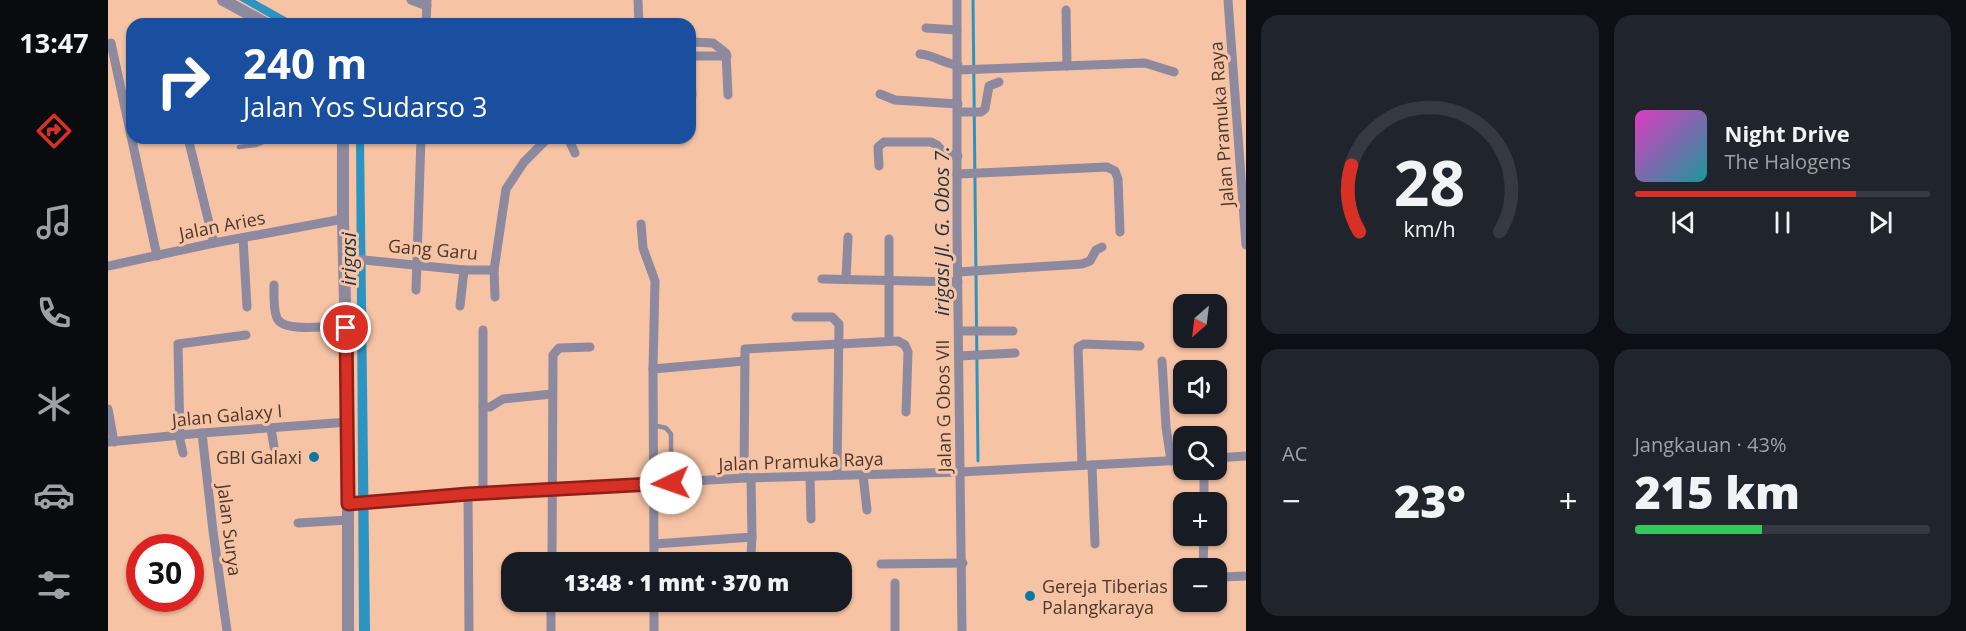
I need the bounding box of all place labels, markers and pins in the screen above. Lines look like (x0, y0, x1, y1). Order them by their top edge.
pin (320, 302, 371, 353)
place label: GBI Galaxi (216, 445, 302, 469)
marker: GBI Galaxi (307, 450, 321, 464)
place label: Gereja Tiberias Palangkaraya (1042, 574, 1168, 619)
marker: Gereja Tiberias Palangkaraya (1023, 589, 1037, 603)

